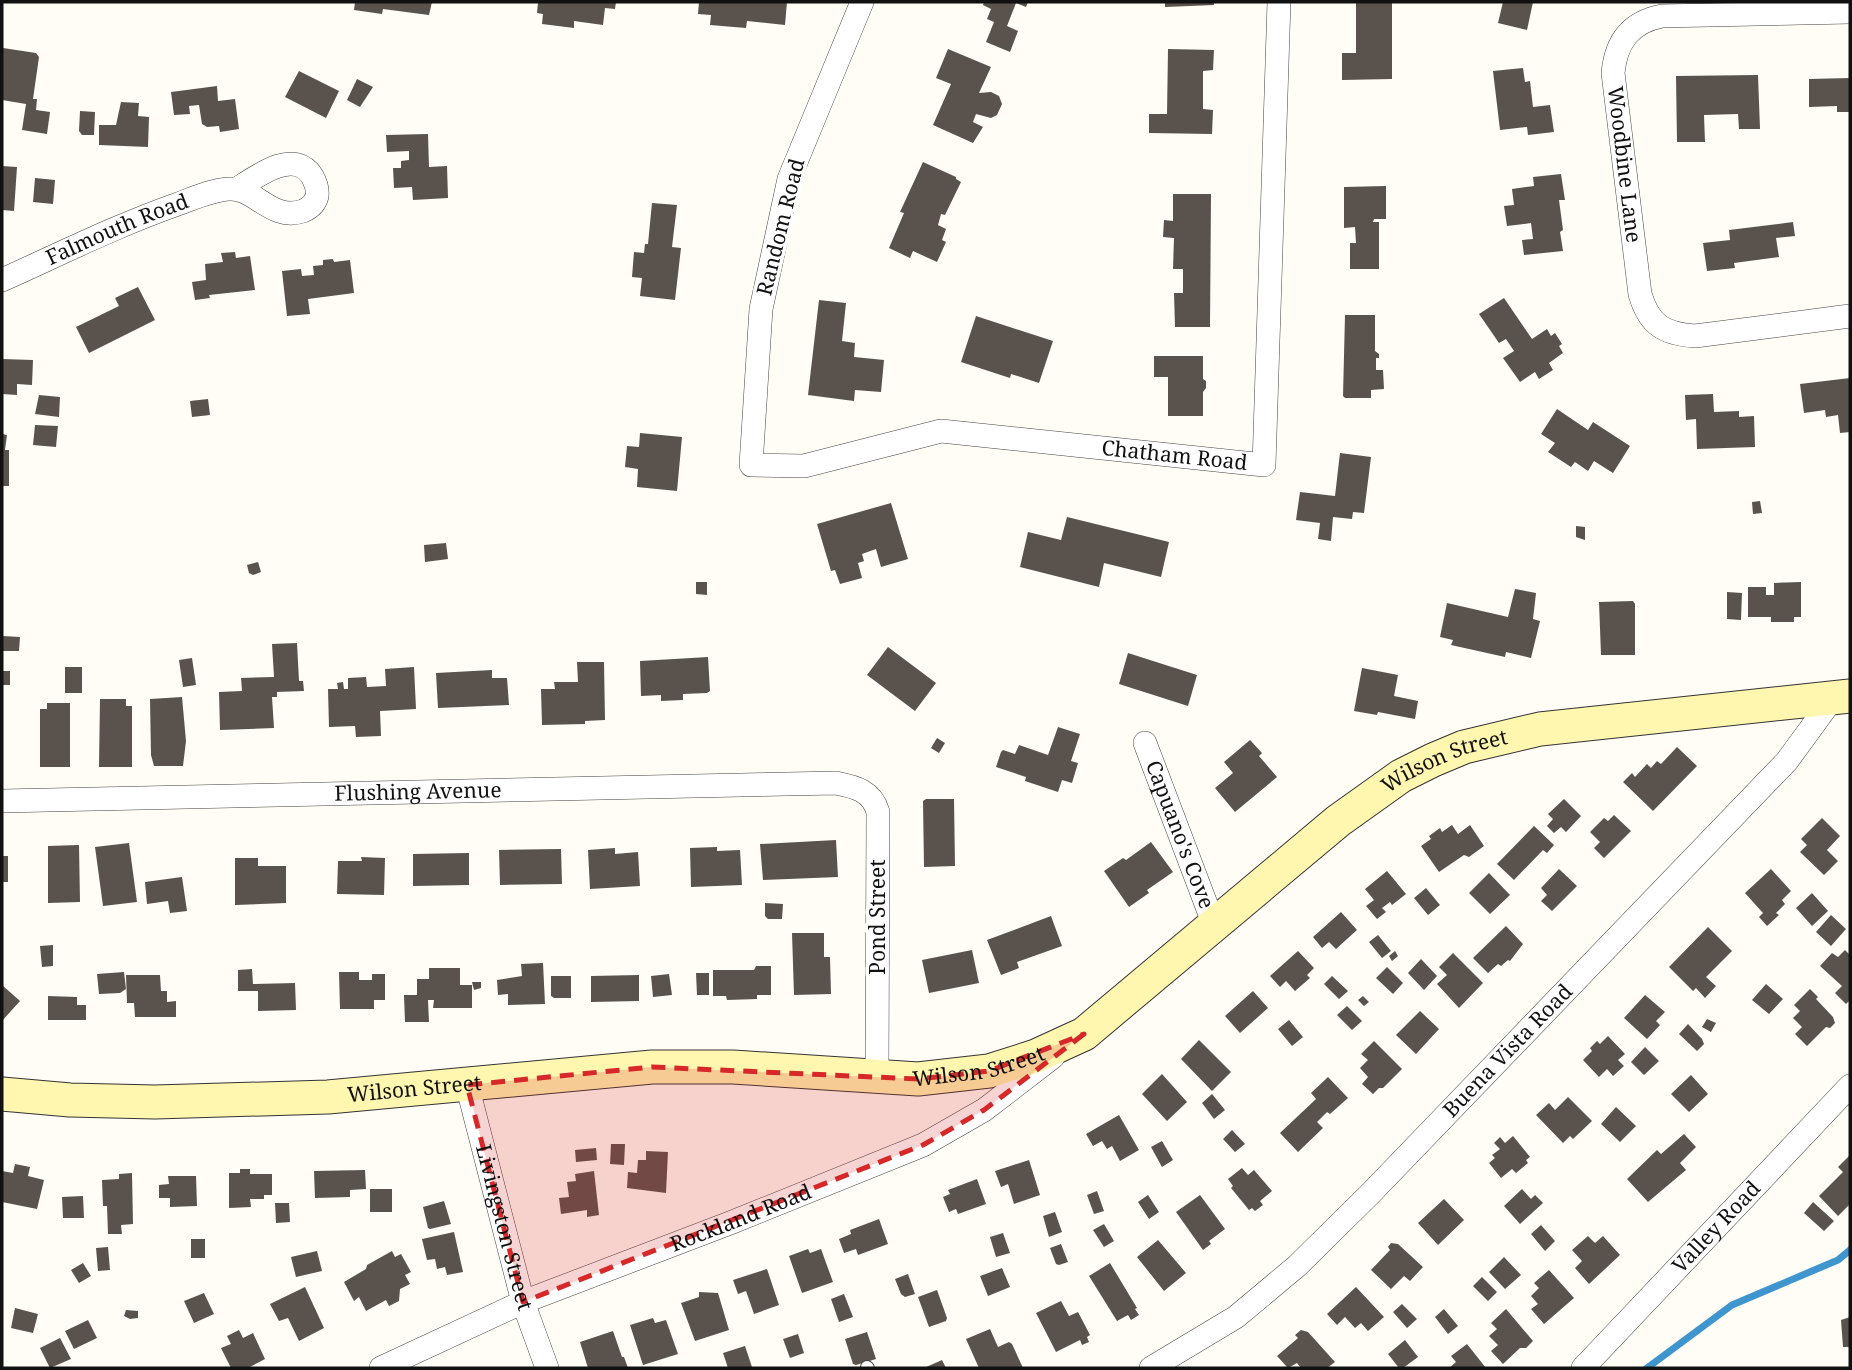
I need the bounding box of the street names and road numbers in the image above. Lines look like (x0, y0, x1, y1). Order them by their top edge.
street label: Woodbine Lane (1602, 84, 1649, 244)
street label: Random Road (750, 155, 811, 298)
street label: Falmouth Road (41, 186, 192, 271)
street label: Chatham Road (1100, 433, 1249, 476)
street label: Wilson Street (1375, 722, 1510, 799)
street label: Capuano's Cove (1140, 756, 1222, 912)
street label: Flushing Avenue (334, 775, 502, 807)
street label: Pond Street (863, 859, 891, 975)
street label: Buena Vista Road (1436, 977, 1578, 1123)
street label: Wilson Street (911, 1039, 1049, 1093)
street label: Wilson Street (346, 1068, 482, 1108)
street label: Livingston Street (470, 1141, 540, 1314)
street label: Valley Road (1665, 1174, 1766, 1279)
street label: Rockland Road (666, 1177, 815, 1258)

